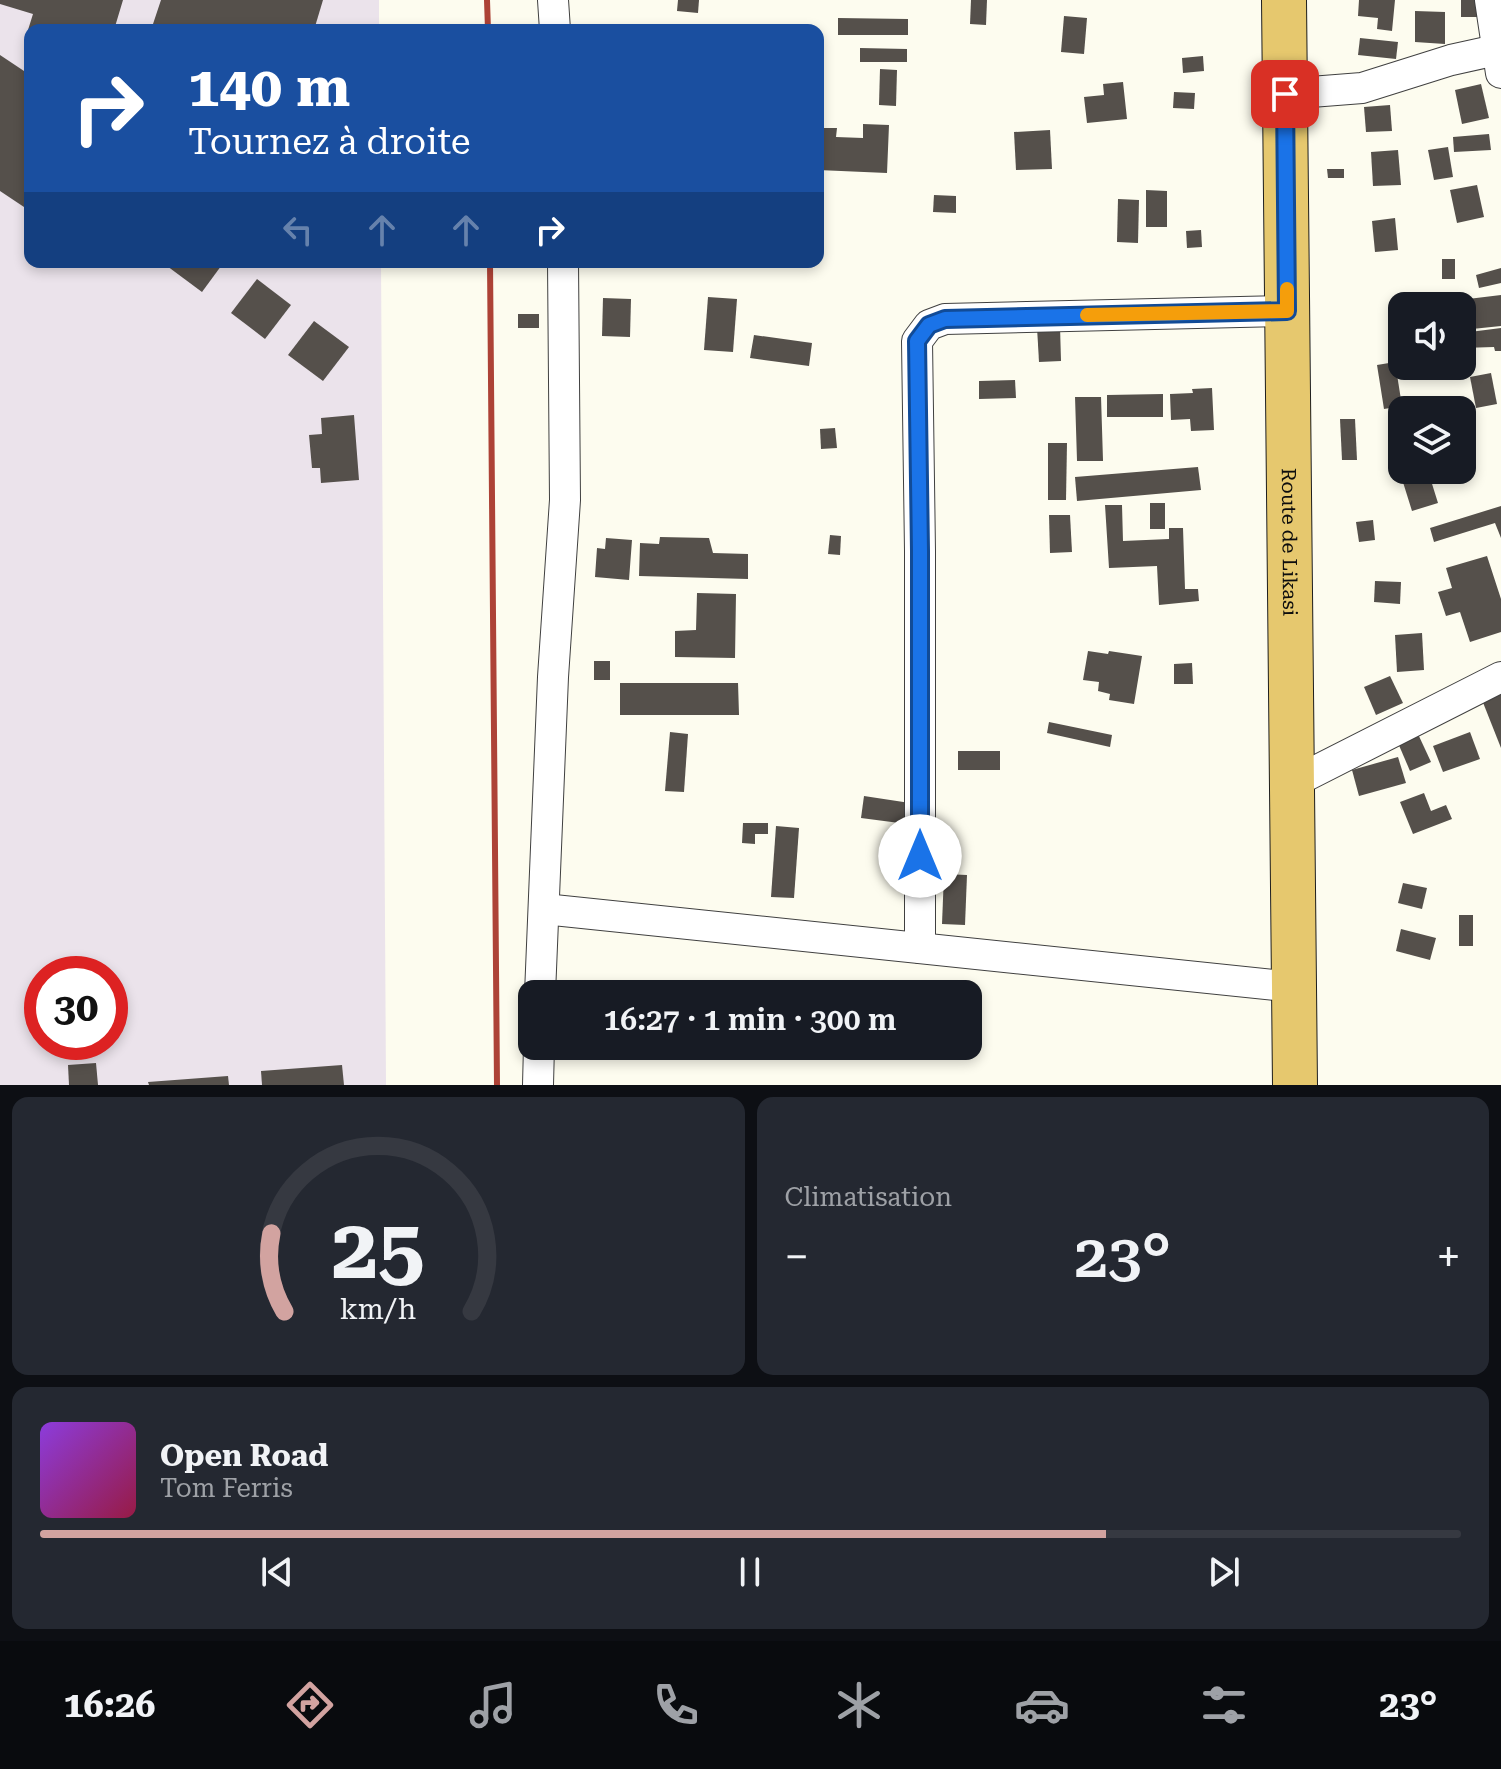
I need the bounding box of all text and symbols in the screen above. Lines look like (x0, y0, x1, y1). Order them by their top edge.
text: 140 m (188, 54, 350, 120)
icon: right (56, 56, 160, 160)
pin (1251, 60, 1319, 128)
icon: arrive (1263, 72, 1307, 116)
text: Tournez à droite (188, 121, 471, 163)
icon: left (276, 208, 320, 252)
icon: ahead (360, 208, 404, 252)
icon: ahead (444, 208, 488, 252)
icon: right (528, 208, 572, 252)
map controls (1388, 292, 1476, 484)
button: sound (1388, 292, 1476, 380)
button: layers (1388, 396, 1476, 484)
street label: Route de Likasi (1277, 468, 1302, 616)
position arrow (878, 814, 962, 898)
speed limit sign: 30 (24, 956, 128, 1060)
text: 16:27 · 1 min · 300 m (604, 1002, 896, 1037)
text: Climatisation (785, 1182, 952, 1212)
text: 25 (332, 1201, 425, 1298)
text: 23° (1074, 1221, 1171, 1292)
text: − (785, 1231, 809, 1283)
text: + (1436, 1231, 1461, 1283)
text: km/h (340, 1292, 417, 1326)
text: Open Road (160, 1438, 328, 1473)
text: Tom Ferris (160, 1473, 293, 1503)
icon: previous (255, 1550, 299, 1594)
icon: pause (728, 1550, 772, 1594)
icon: next (1202, 1550, 1246, 1594)
icon: directions (282, 1677, 338, 1733)
icon: music (465, 1677, 521, 1733)
icon: phone (648, 1677, 704, 1733)
icon: climate (831, 1677, 887, 1733)
icon: car (1014, 1677, 1070, 1733)
icon: filters (1196, 1677, 1252, 1733)
text: 16:26 (63, 1684, 155, 1726)
text: 23° (1379, 1684, 1438, 1726)

